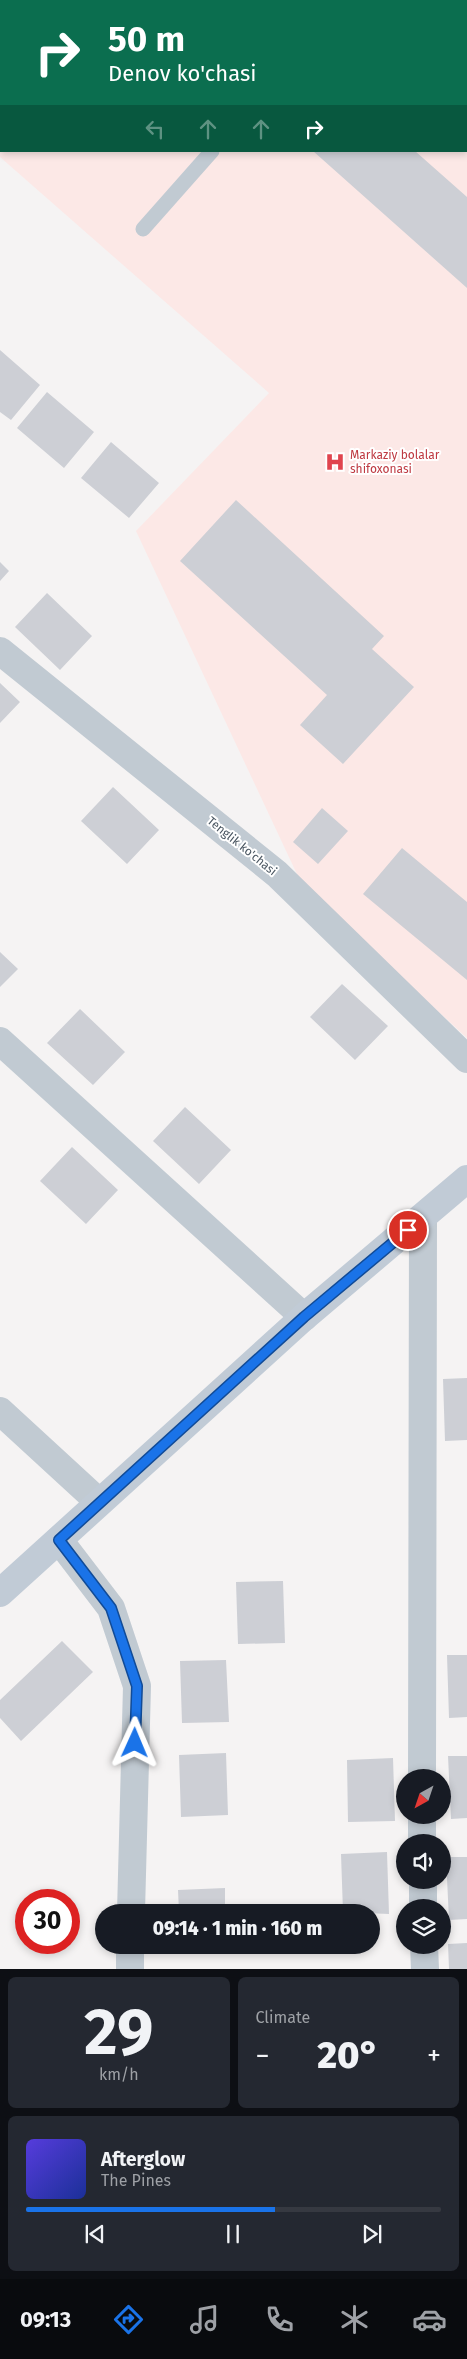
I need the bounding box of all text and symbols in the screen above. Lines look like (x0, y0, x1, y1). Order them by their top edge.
text: 50 m (108, 18, 185, 60)
icon: right (25, 20, 90, 85)
text: Denov ko'chasi (108, 60, 256, 87)
icon: left (141, 115, 169, 143)
icon: ahead (194, 115, 222, 143)
icon: ahead (247, 115, 275, 143)
icon: right (300, 115, 328, 143)
place label: Markaziy bolalar shifoxonasi (350, 448, 440, 476)
hospital icon: Markaziy bolalar shifoxonasi (324, 451, 346, 473)
street label: Tenglik ko'chasi (204, 814, 280, 878)
pin (387, 1209, 429, 1251)
icon: arrive (394, 1216, 422, 1244)
position arrow (108, 1716, 160, 1768)
north arrow (396, 1769, 451, 1824)
map controls (396, 1769, 451, 1954)
button: sound (396, 1834, 451, 1889)
speed limit sign: 30 (15, 1889, 80, 1954)
button: layers (396, 1899, 451, 1954)
text: 09:14 · 1 min · 160 m (153, 1917, 322, 1940)
text: 29 (84, 1993, 153, 2071)
text: Climate (256, 2008, 310, 2027)
text: 20° (317, 2032, 379, 2078)
text: − (256, 2039, 270, 2072)
text: + (427, 2039, 441, 2072)
text: km/h (99, 2065, 139, 2084)
text: Afterglow (101, 2148, 185, 2171)
text: The Pines (101, 2171, 171, 2190)
icon: previous (81, 2220, 109, 2248)
icon: pause (219, 2220, 247, 2248)
icon: next (358, 2220, 386, 2248)
icon: directions (111, 2302, 146, 2337)
icon: music (187, 2302, 222, 2337)
icon: phone (262, 2302, 297, 2337)
icon: climate (337, 2302, 372, 2337)
icon: car (412, 2302, 447, 2337)
text: 09:13 (20, 2306, 71, 2333)

